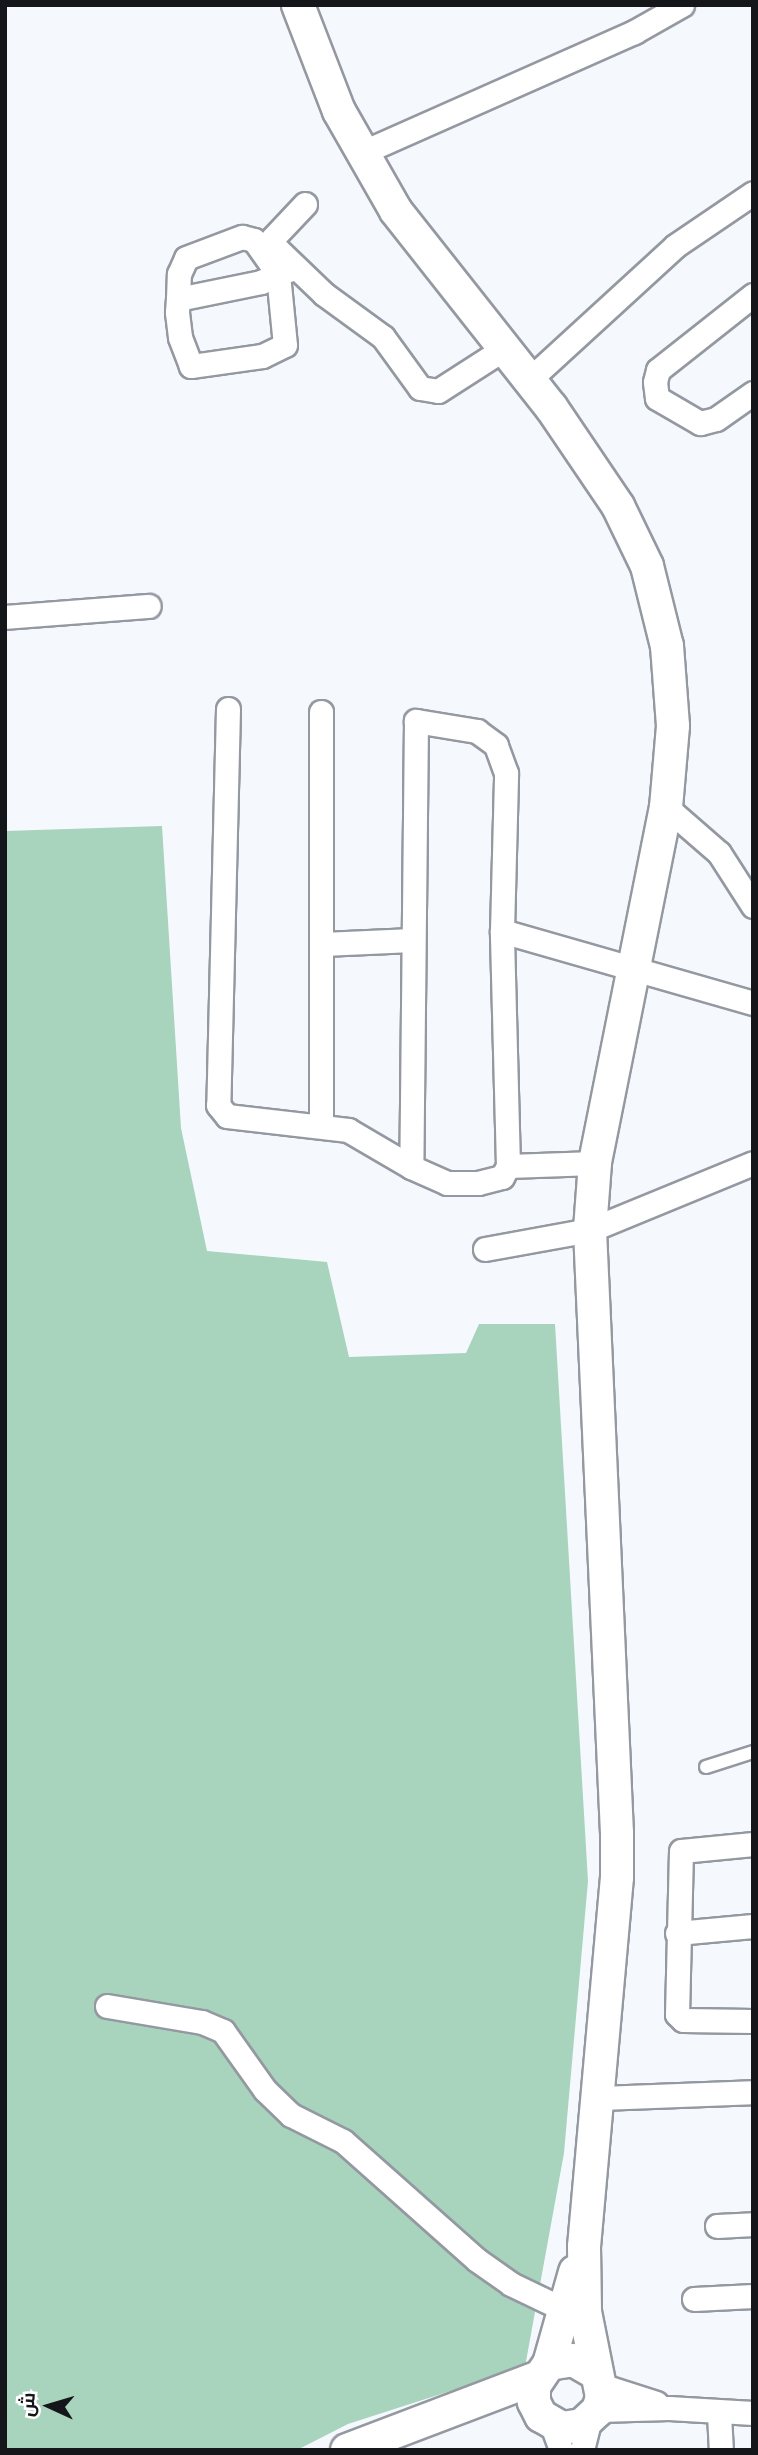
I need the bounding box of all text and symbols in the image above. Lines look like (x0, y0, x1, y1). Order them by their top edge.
north arrow (14, 2371, 84, 2441)
text: ش (15, 2392, 40, 2417)

